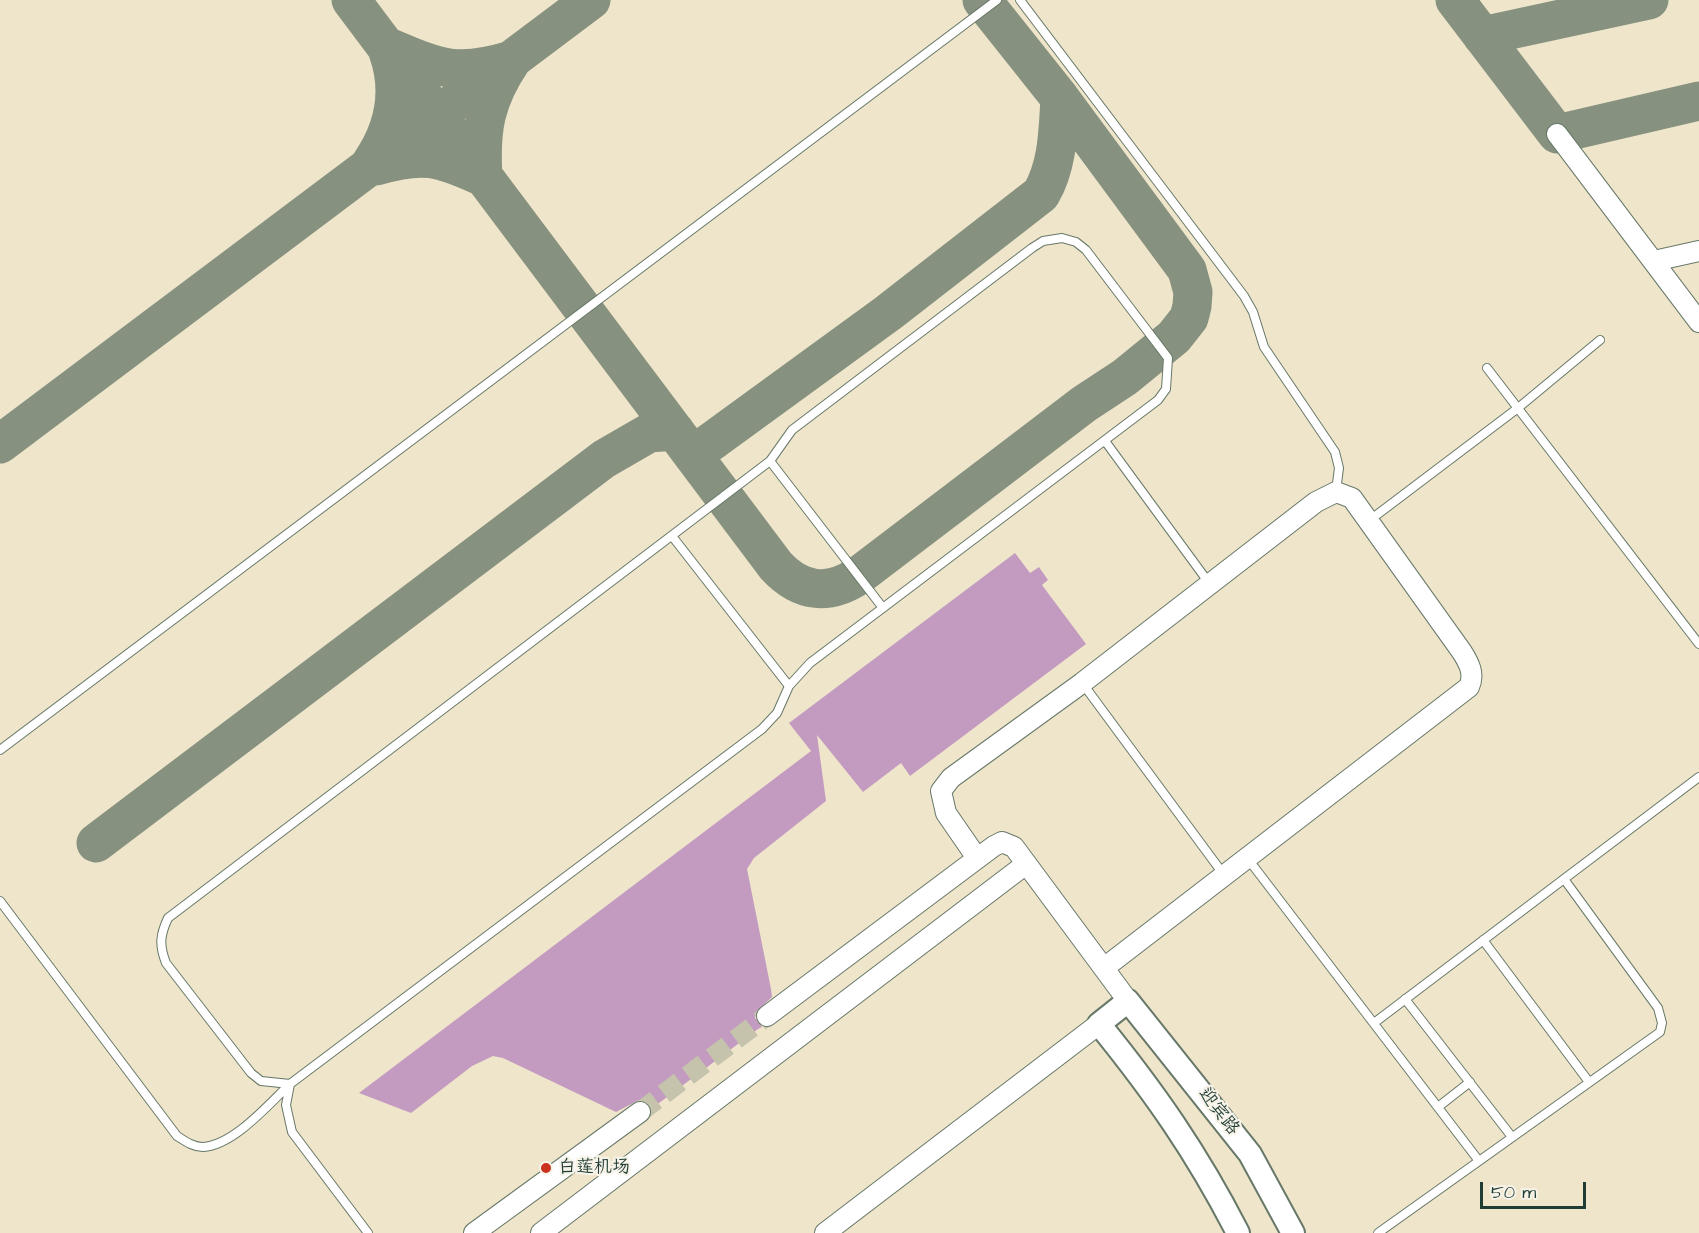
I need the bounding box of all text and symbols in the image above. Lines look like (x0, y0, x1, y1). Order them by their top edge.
street label: 迎宾路 (1193, 1084, 1243, 1140)
place label: 白莲机场 (558, 1157, 630, 1179)
marker: 白莲机场 (539, 1161, 553, 1175)
scale bar (1483, 1170, 1590, 1208)
text: 50 m (1491, 1180, 1536, 1205)

